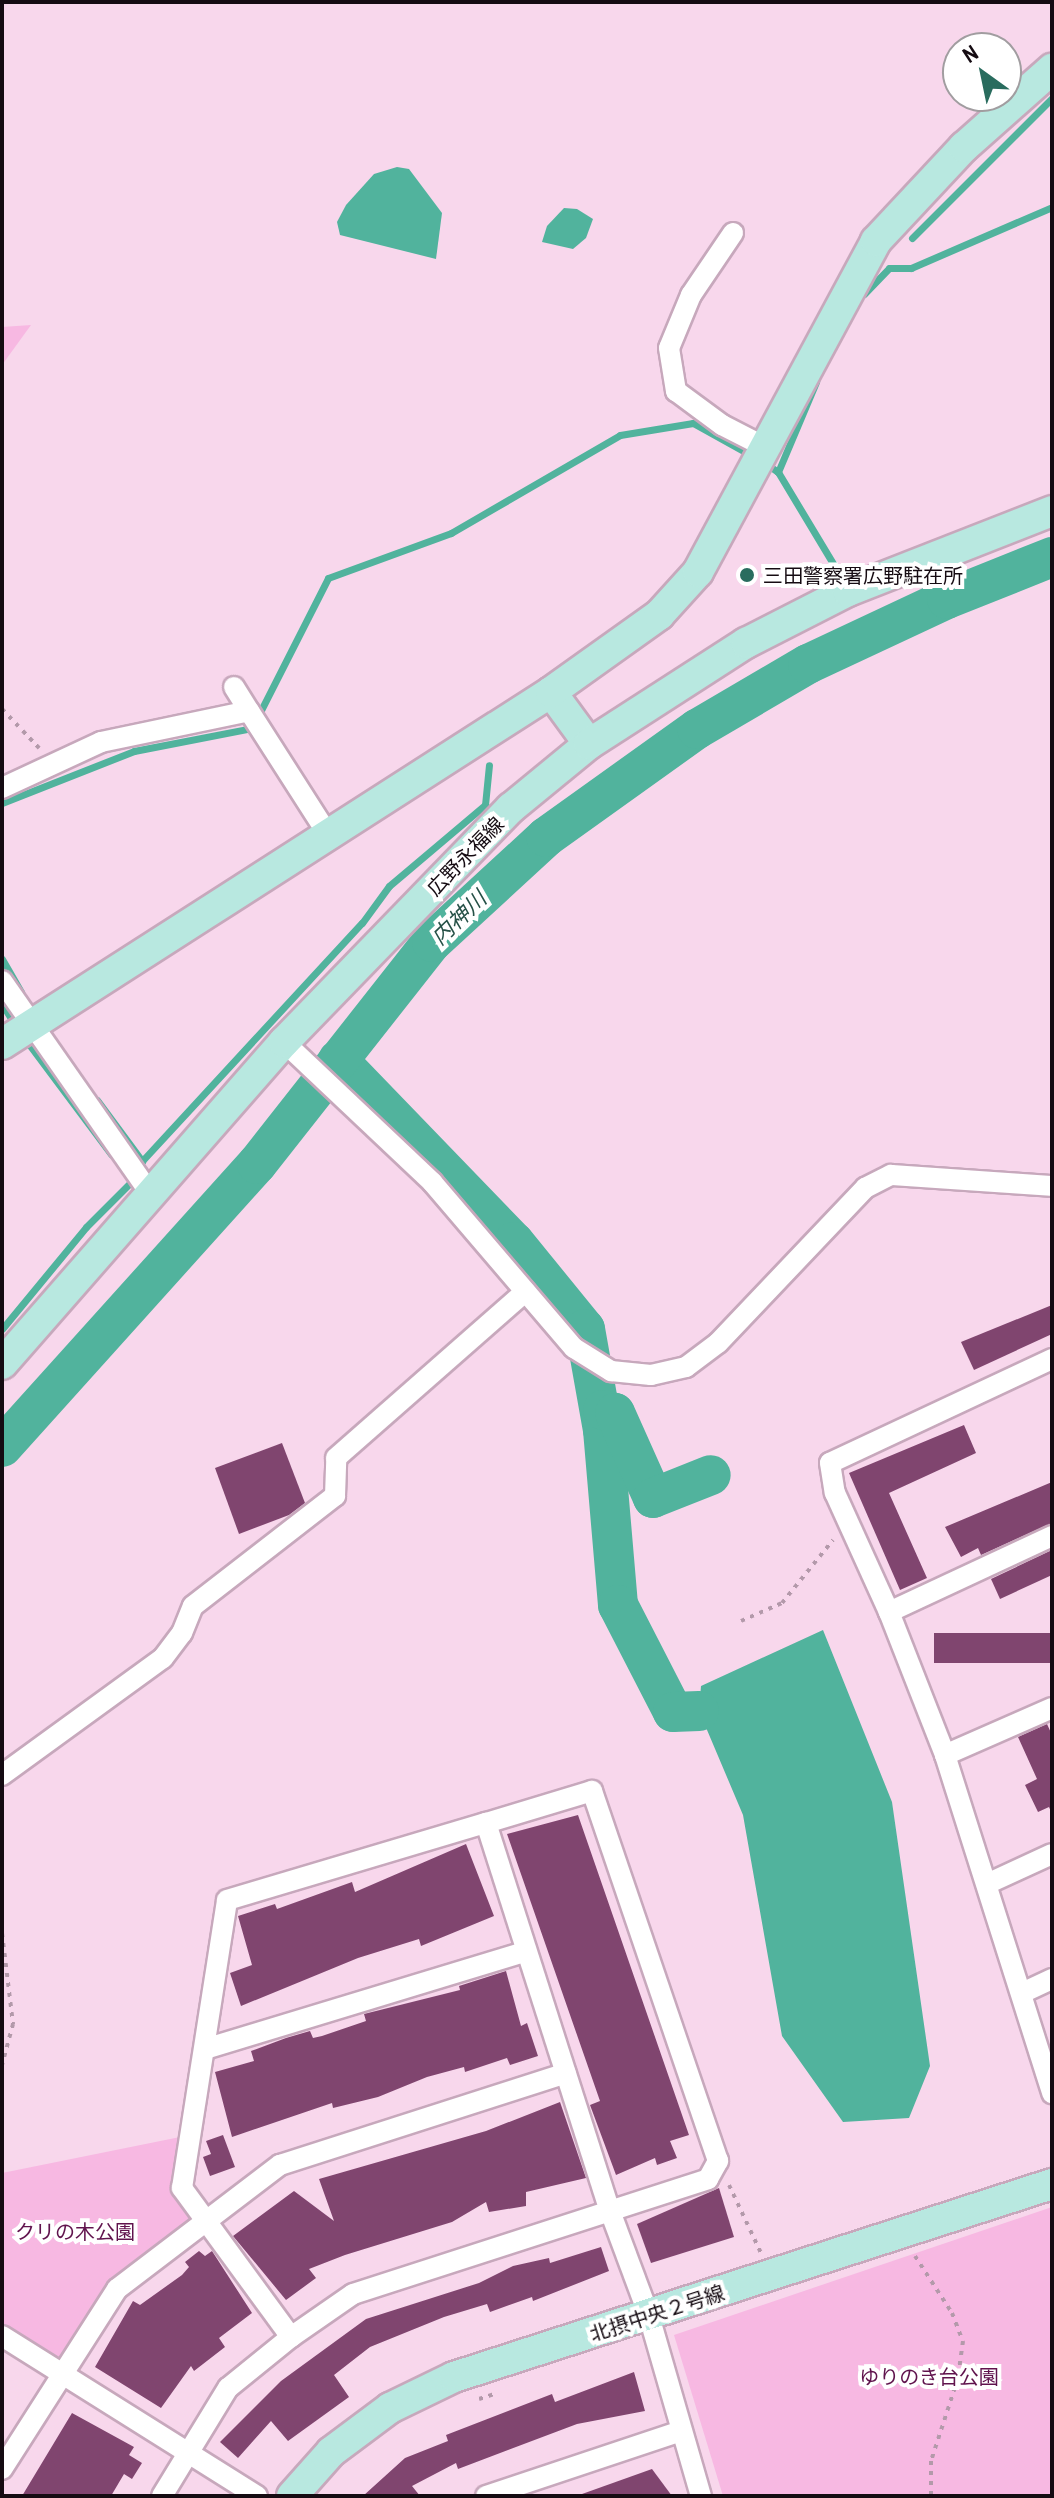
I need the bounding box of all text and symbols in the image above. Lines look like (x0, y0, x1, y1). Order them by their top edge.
north arrow (942, 32, 1022, 112)
text: N (956, 37, 984, 70)
place label: 三田警察署広野駐在所 (763, 563, 963, 587)
marker: 三田警察署広野駐在所 (738, 566, 756, 584)
street label: 広野永福線 (422, 812, 508, 900)
water label: 内神川 (426, 886, 492, 950)
park label: クリの木公園 (15, 2219, 135, 2243)
street label: 北摂中央２号線 (587, 2280, 727, 2346)
park label: ゆりのき台公園 (859, 2364, 999, 2388)

